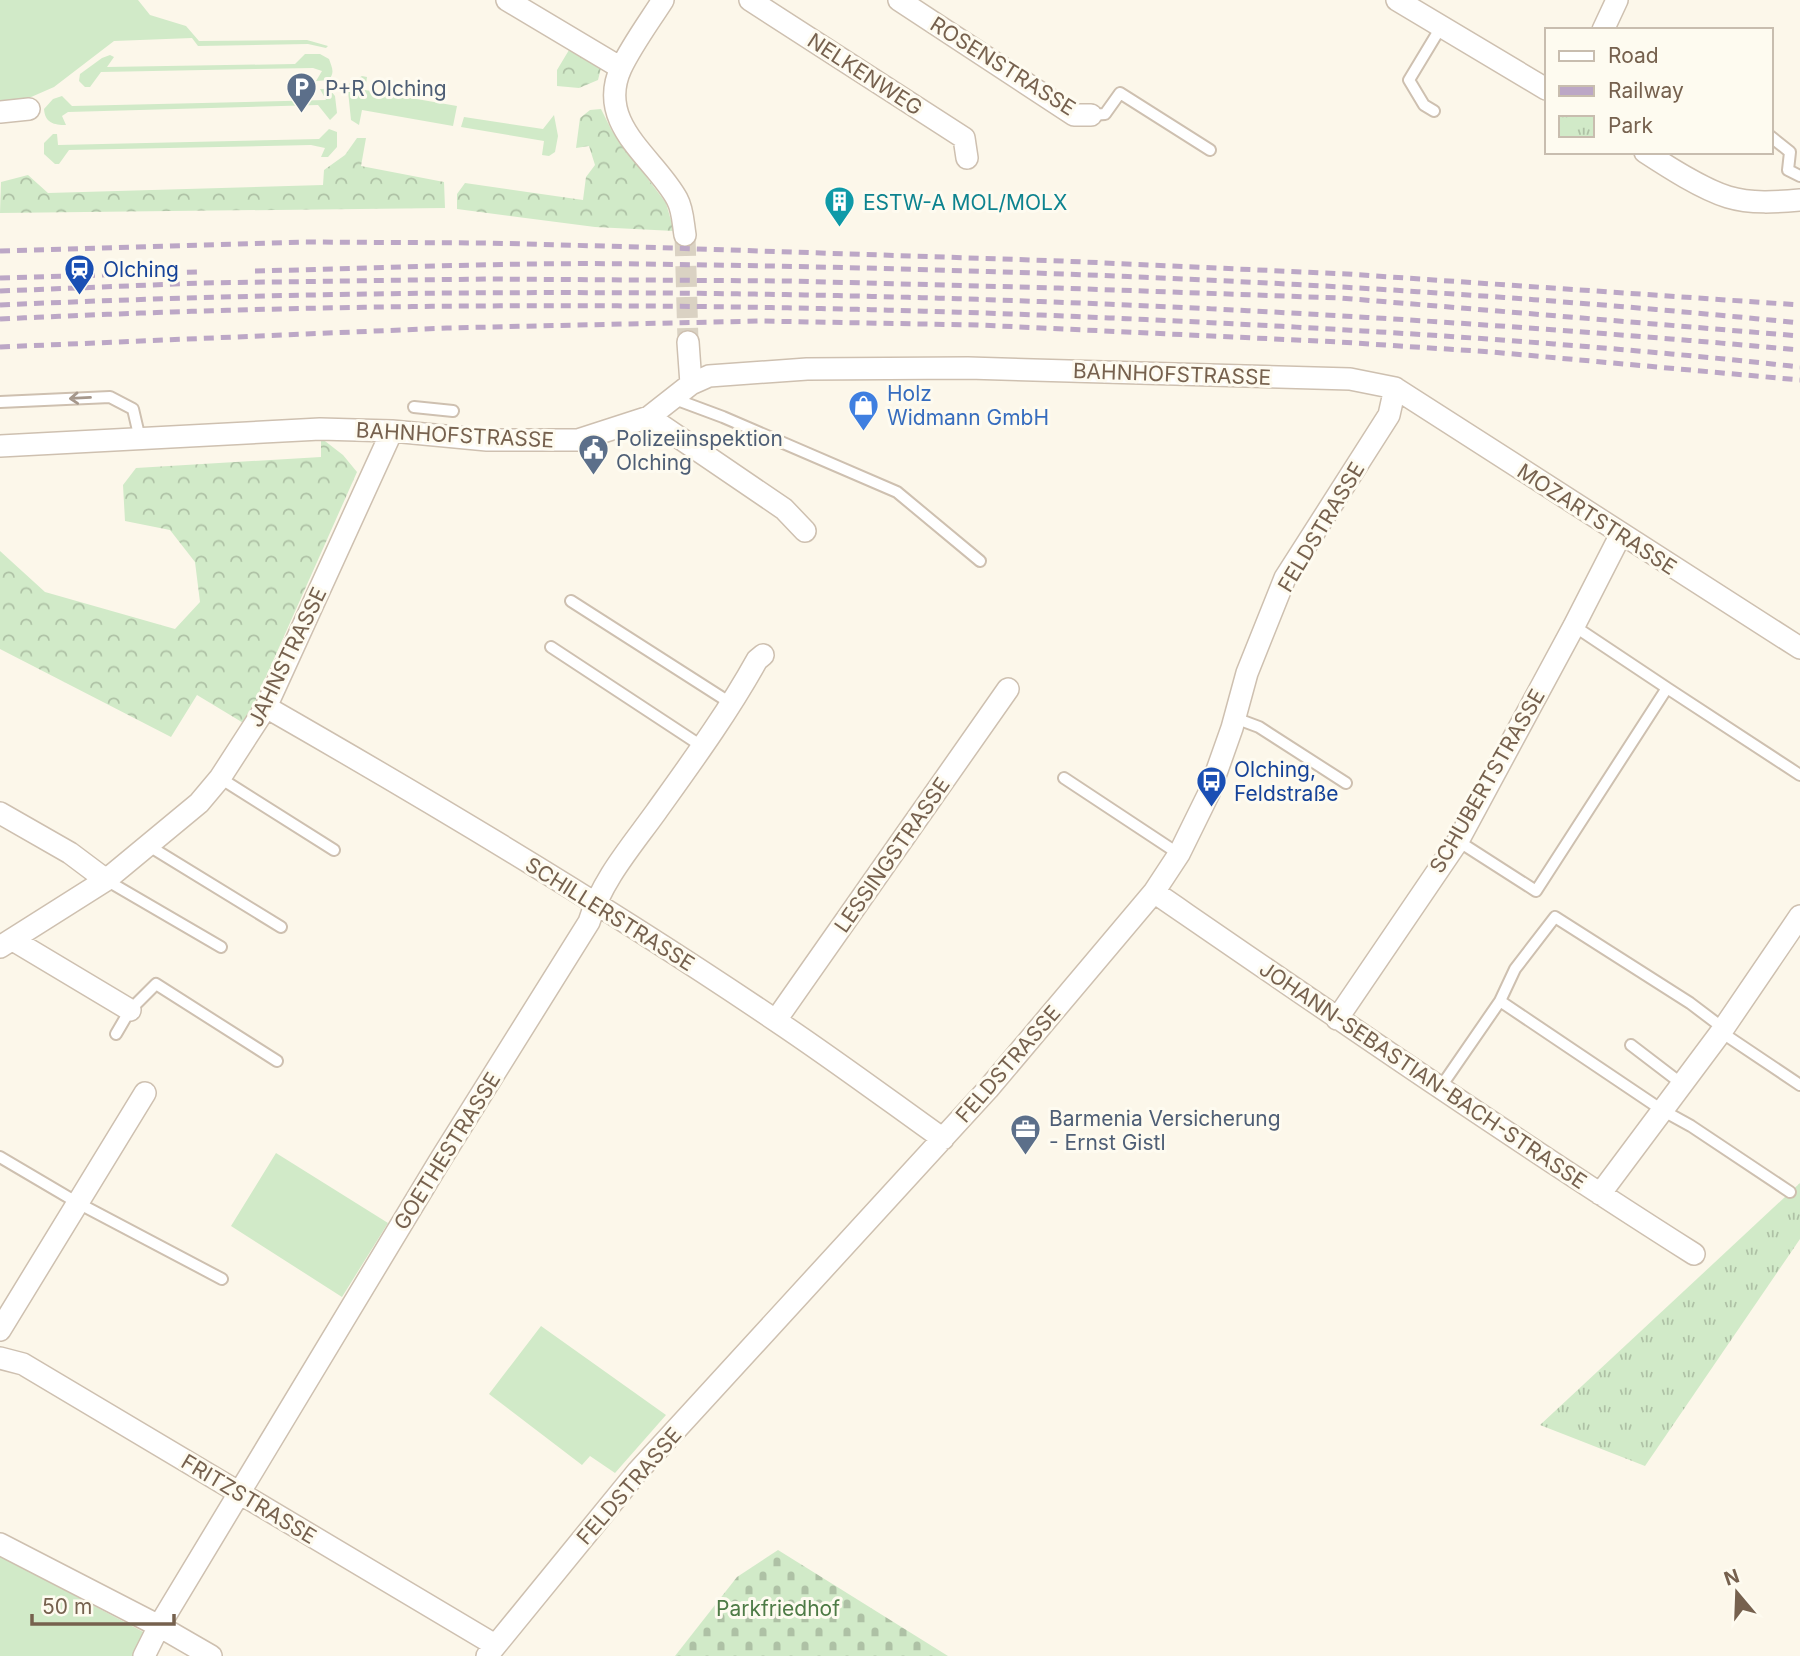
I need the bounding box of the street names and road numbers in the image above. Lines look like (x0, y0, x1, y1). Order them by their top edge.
street label: ROSENSTRASSE (926, 11, 1080, 121)
street label: NELKENWEG (803, 28, 927, 120)
street label: BAHNHOFSTRASSE (1072, 358, 1272, 390)
street label: BAHNHOFSTRASSE (355, 417, 555, 453)
street label: FELDSTRASSE (1273, 458, 1369, 596)
street label: MOZARTSTRASSE (1513, 458, 1681, 580)
street label: JAHNSTRASSE (242, 583, 332, 731)
street label: SCHUBERTSTRASSE (1424, 685, 1550, 877)
street label: LESSINGSTRASSE (829, 773, 955, 937)
street label: SCHILLERSTRASSE (521, 852, 699, 976)
street label: JOHANN-SEBASTIAN-BACH-STRASSE (1255, 956, 1591, 1194)
street label: FELDSTRASSE (950, 1000, 1066, 1128)
street label: GOETHESTRASSE (389, 1068, 505, 1234)
street label: FELDSTRASSE (571, 1422, 687, 1550)
street label: FRITZSTRASSE (177, 1449, 321, 1549)

